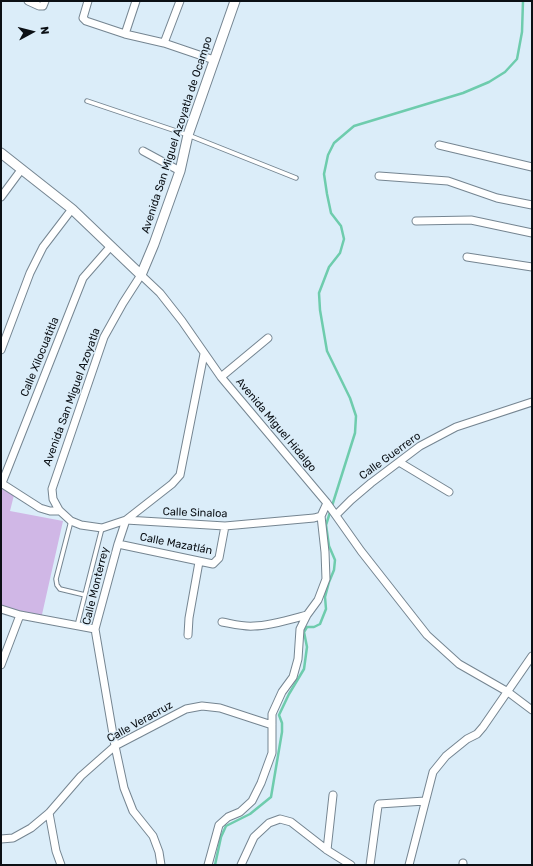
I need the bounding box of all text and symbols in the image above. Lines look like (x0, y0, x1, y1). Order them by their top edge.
north arrow (12, 12, 52, 52)
text: N (37, 26, 51, 35)
street label: Avenida San Miguel Azoyatla de Ocampo (139, 35, 215, 235)
street label: Calle Xilocuatitla (18, 315, 62, 399)
street label: Avenida San Miguel Azoyatla (41, 326, 103, 468)
street label: Avenida Miguel Hidalgo (233, 375, 319, 475)
street label: Calle Guerrero (357, 429, 423, 483)
street label: Calle Sinaloa (162, 505, 228, 521)
street label: Calle Mazatlán (139, 530, 213, 558)
street label: Calle Monterrey (80, 546, 112, 626)
street label: Calle Veracruz (105, 699, 175, 745)

